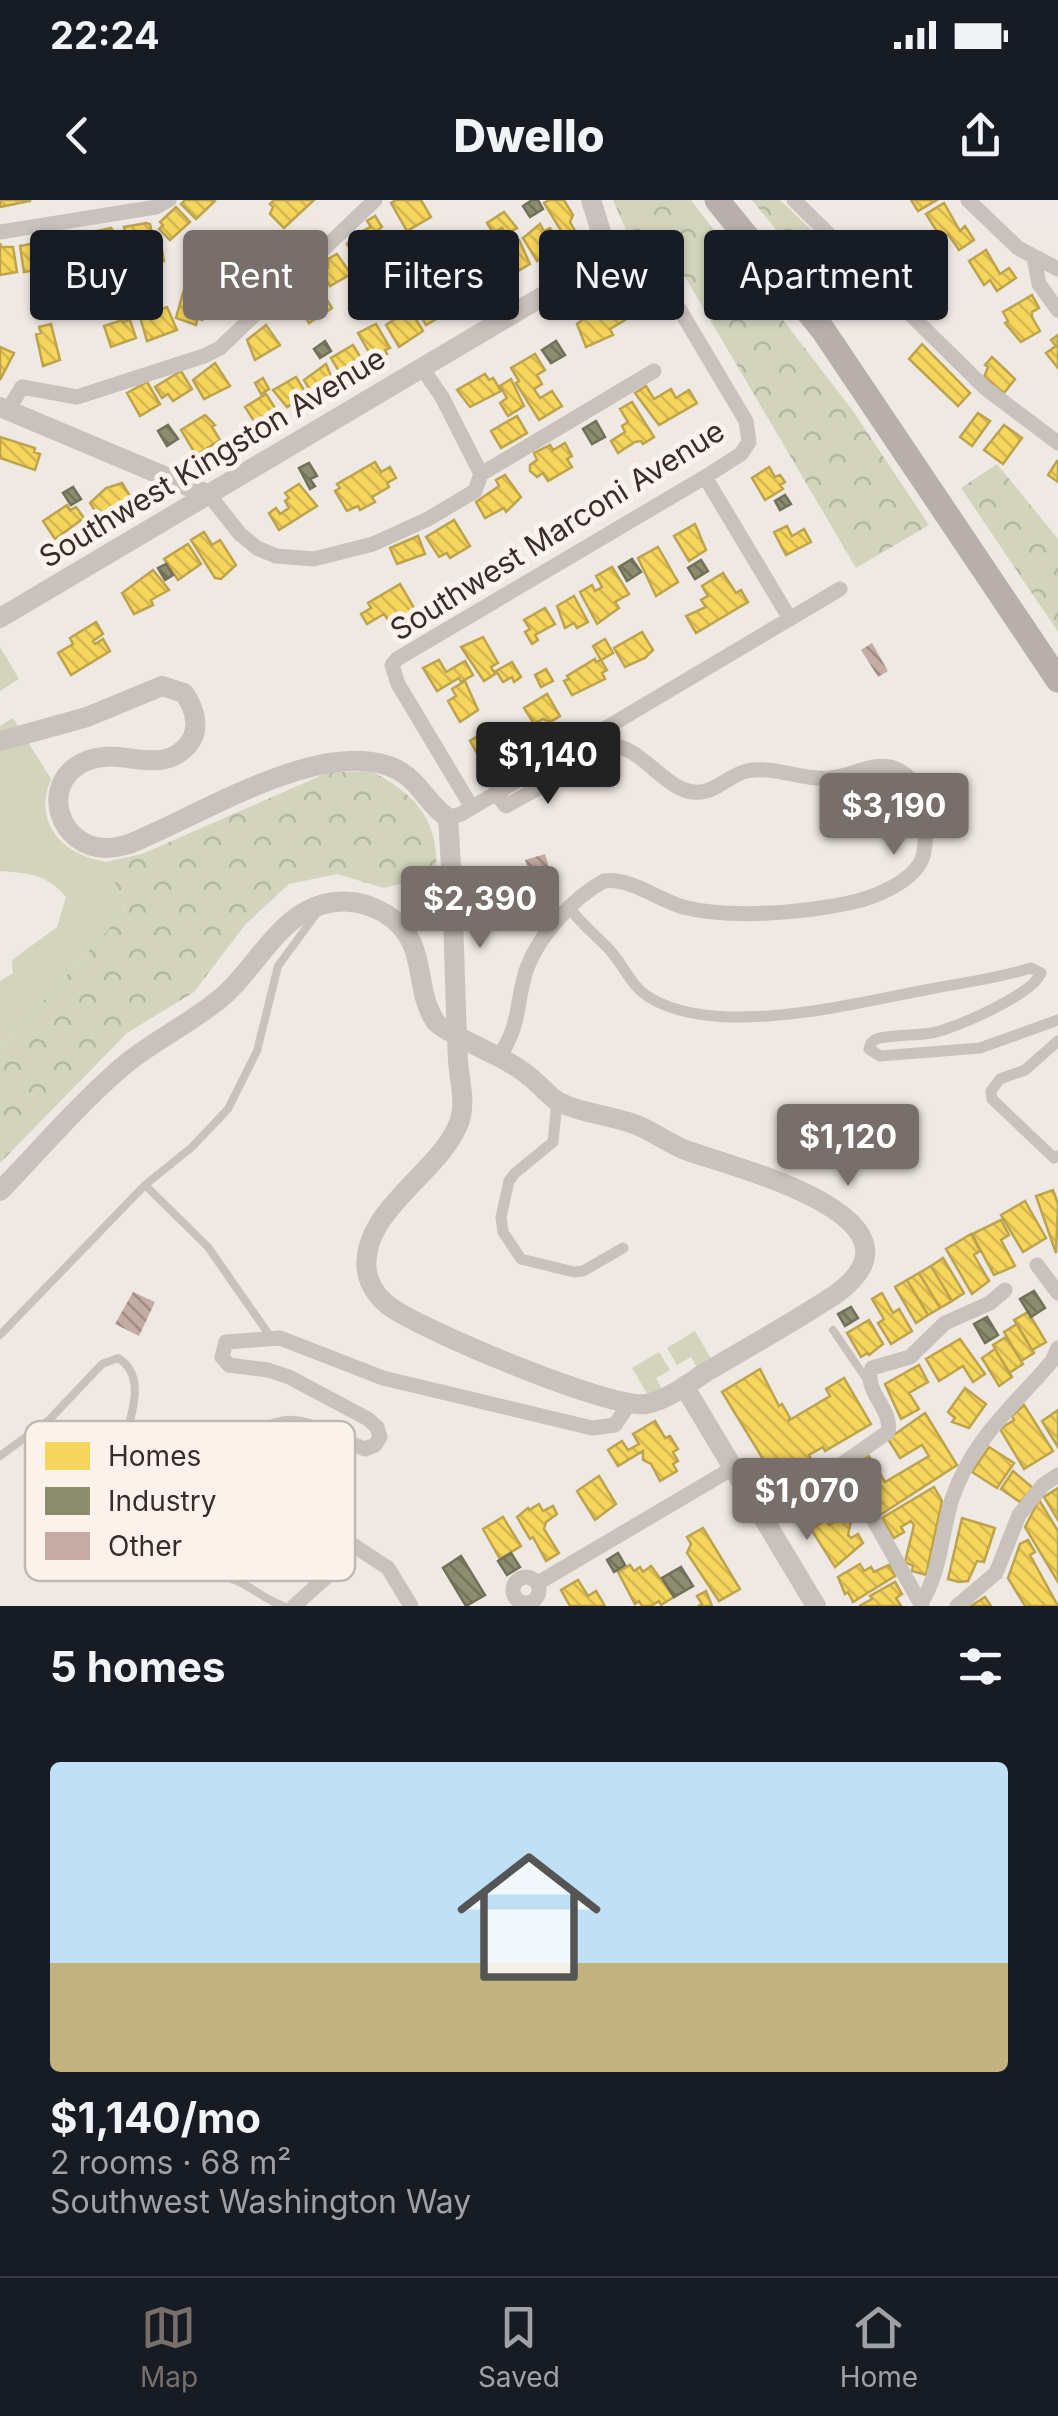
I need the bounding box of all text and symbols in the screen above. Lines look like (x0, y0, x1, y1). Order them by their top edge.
text: 22:24 (50, 12, 160, 58)
icon: back (50, 108, 105, 163)
text: Dwello (453, 108, 605, 163)
icon: share (953, 108, 1008, 163)
chip: Buy (30, 230, 163, 320)
chip: Rent (183, 230, 328, 320)
chip: Filters (348, 230, 519, 320)
chip: New (539, 230, 684, 320)
chip: Apartment (704, 230, 948, 320)
street label: Southwest Kingston Avenue (33, 339, 391, 575)
street label: Southwest Marconi Avenue (383, 412, 731, 648)
pin: $1,140 (467, 722, 629, 807)
text: $1,140 (498, 735, 598, 774)
pin: $3,190 (813, 773, 975, 858)
text: $3,190 (842, 786, 946, 825)
pin: $2,390 (399, 866, 561, 951)
text: $2,390 (423, 879, 537, 918)
pin: $1,120 (767, 1104, 929, 1189)
text: $1,120 (799, 1117, 897, 1156)
legend (25, 1421, 355, 1581)
text: Homes (108, 1439, 201, 1473)
pin: $1,070 (726, 1458, 888, 1543)
text: $1,070 (754, 1471, 860, 1510)
text: Industry (108, 1484, 216, 1518)
text: Other (108, 1529, 182, 1563)
icon: filters (953, 1639, 1008, 1694)
text: 5 homes (50, 1641, 226, 1692)
icon: home (439, 1827, 619, 2007)
text: $1,140/mo (50, 2092, 261, 2143)
text: 2 rooms · 68 m² (50, 2143, 291, 2182)
text: Southwest Washington Way (50, 2182, 471, 2221)
tab: Map (140, 2300, 198, 2394)
tab: Saved (478, 2300, 560, 2394)
tab: Home (840, 2300, 918, 2394)

